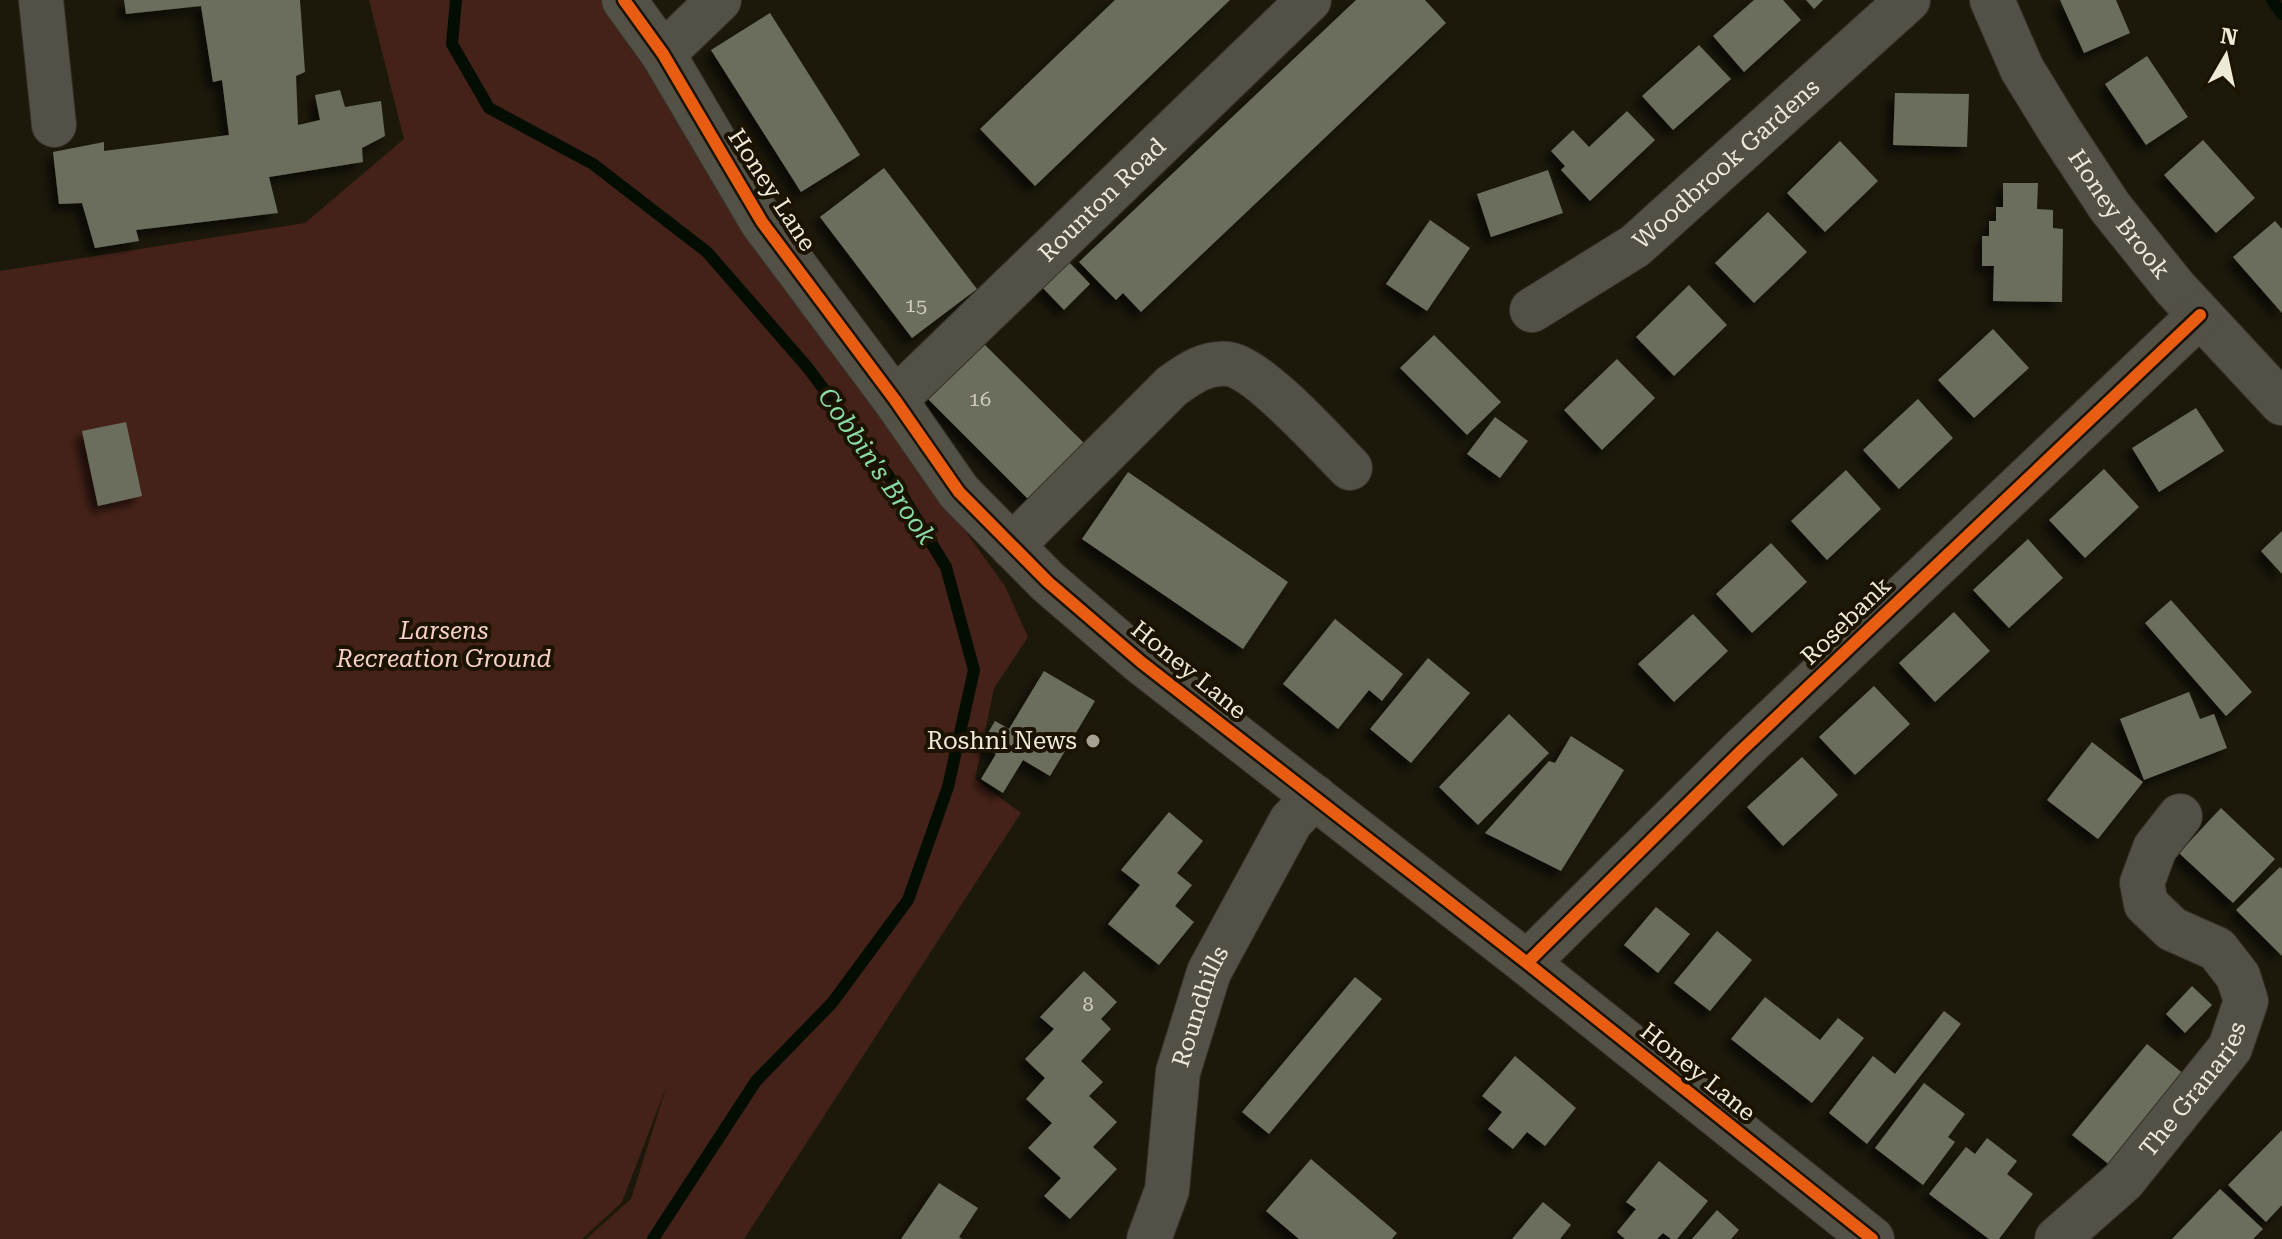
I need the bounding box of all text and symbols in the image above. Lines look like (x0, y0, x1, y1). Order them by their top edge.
north arrow (2186, 16, 2266, 96)
text: N (2219, 23, 2239, 50)
street label: Woodbrook Gardens (1627, 73, 1825, 255)
street label: Honey Lane (722, 124, 822, 256)
street label: Rounton Road (1033, 132, 1171, 267)
street label: Honey Brook (2062, 144, 2176, 284)
house number: 15 (905, 293, 927, 317)
water label: Cobbin's Brook (812, 382, 943, 551)
house number: 16 (969, 387, 991, 411)
street label: Rosebank (1795, 571, 1897, 671)
street label: Honey Lane (1126, 615, 1252, 725)
park label: Larsens Recreation Ground (335, 617, 552, 673)
place label: Roshni News (927, 727, 1077, 755)
marker: Roshni News (1084, 732, 1102, 750)
street label: Roundhills (1166, 941, 1235, 1070)
house number: 8 (1082, 992, 1094, 1016)
street label: Honey Lane (1635, 1017, 1761, 1127)
street label: The Granaries (2134, 1018, 2252, 1163)

